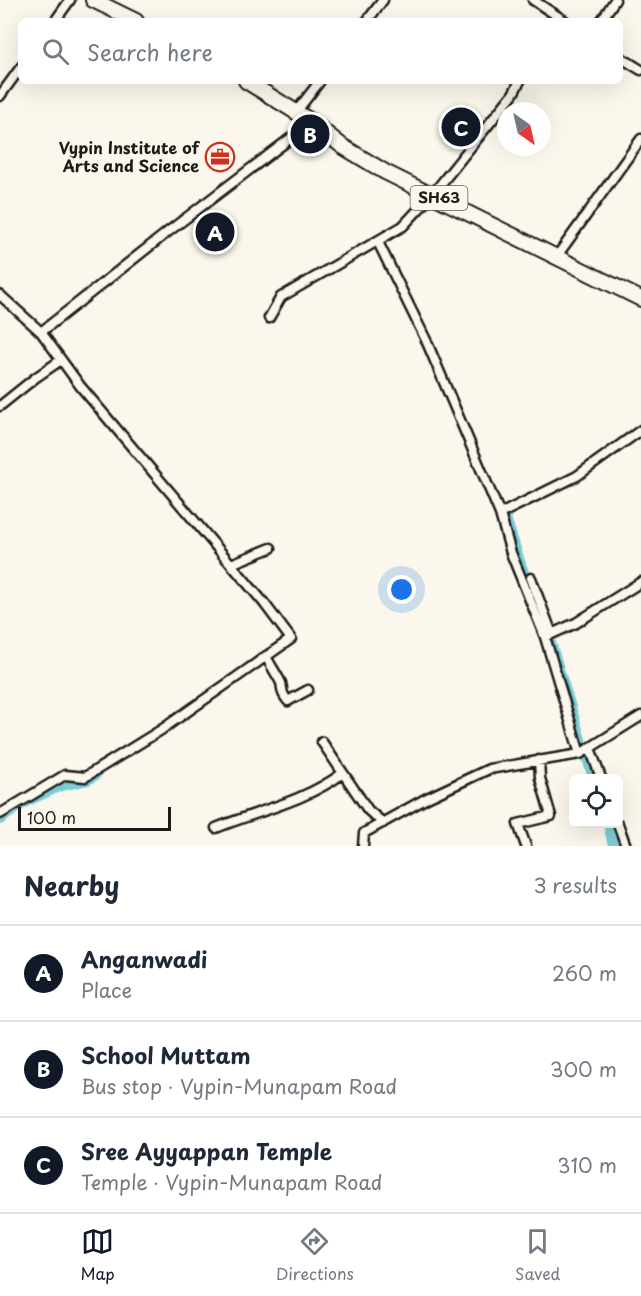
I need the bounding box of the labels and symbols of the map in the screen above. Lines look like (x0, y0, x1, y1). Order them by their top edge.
north arrow (497, 102, 551, 156)
pin: C (442, 104, 480, 150)
pin: B (290, 112, 330, 156)
place label: Vypin Institute of Arts and Science (59, 135, 200, 177)
office icon: Vypin Institute of Arts and Science (204, 141, 236, 173)
road number: SH63 (410, 186, 468, 210)
pin: A (196, 210, 234, 254)
your location (387, 575, 416, 604)
scale bar (18, 804, 171, 832)

